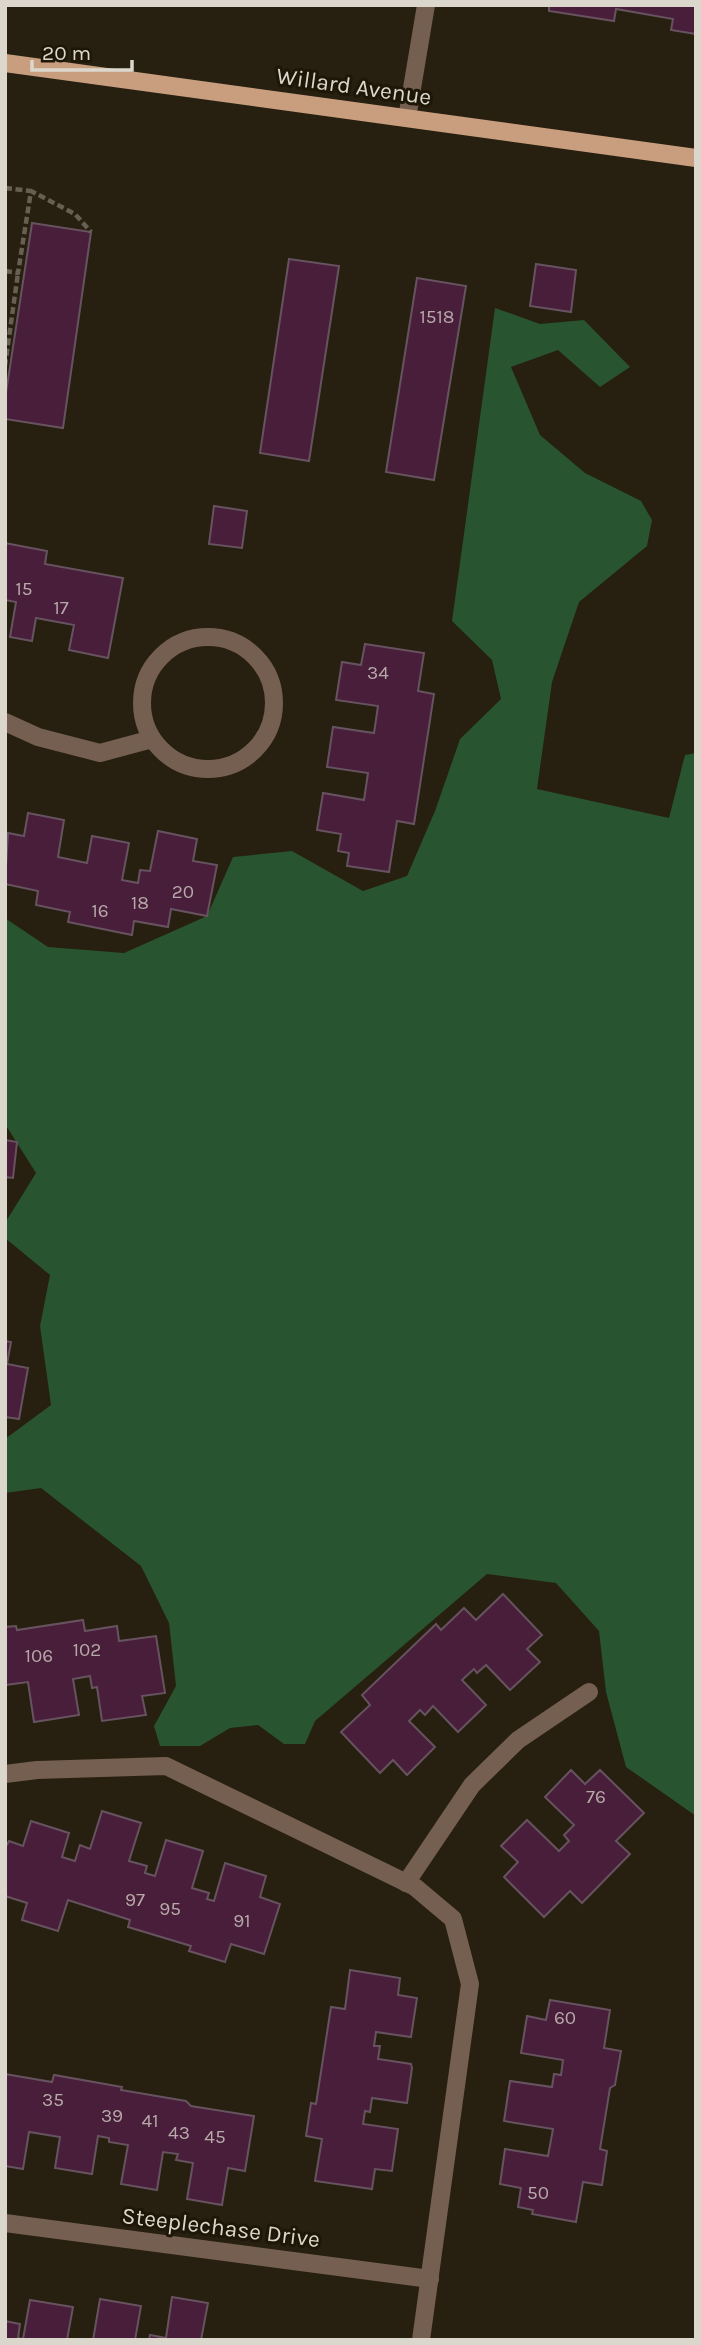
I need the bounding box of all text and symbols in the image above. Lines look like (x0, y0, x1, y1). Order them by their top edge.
scale bar (32, 28, 131, 72)
text: 20 m (42, 41, 91, 65)
street label: Willard Avenue (275, 62, 433, 111)
house number: 1518 (420, 306, 454, 328)
house number: 15 (15, 578, 33, 600)
house number: 17 (53, 597, 69, 619)
house number: 34 (367, 662, 389, 684)
house number: 20 (172, 881, 194, 903)
house number: 18 (131, 892, 149, 914)
house number: 16 (91, 900, 109, 922)
house number: 102 (73, 1639, 101, 1661)
house number: 106 (25, 1645, 53, 1667)
house number: 76 (586, 1786, 606, 1808)
house number: 97 (125, 1889, 145, 1911)
house number: 95 (159, 1898, 181, 1920)
house number: 91 (233, 1910, 251, 1932)
house number: 60 (554, 2007, 576, 2029)
house number: 35 (42, 2089, 64, 2111)
house number: 39 (101, 2105, 123, 2127)
house number: 41 (142, 2110, 158, 2132)
house number: 43 (168, 2122, 190, 2144)
house number: 45 (204, 2126, 226, 2148)
house number: 50 (527, 2182, 549, 2204)
street label: Steeplechase Drive (120, 2202, 322, 2253)

